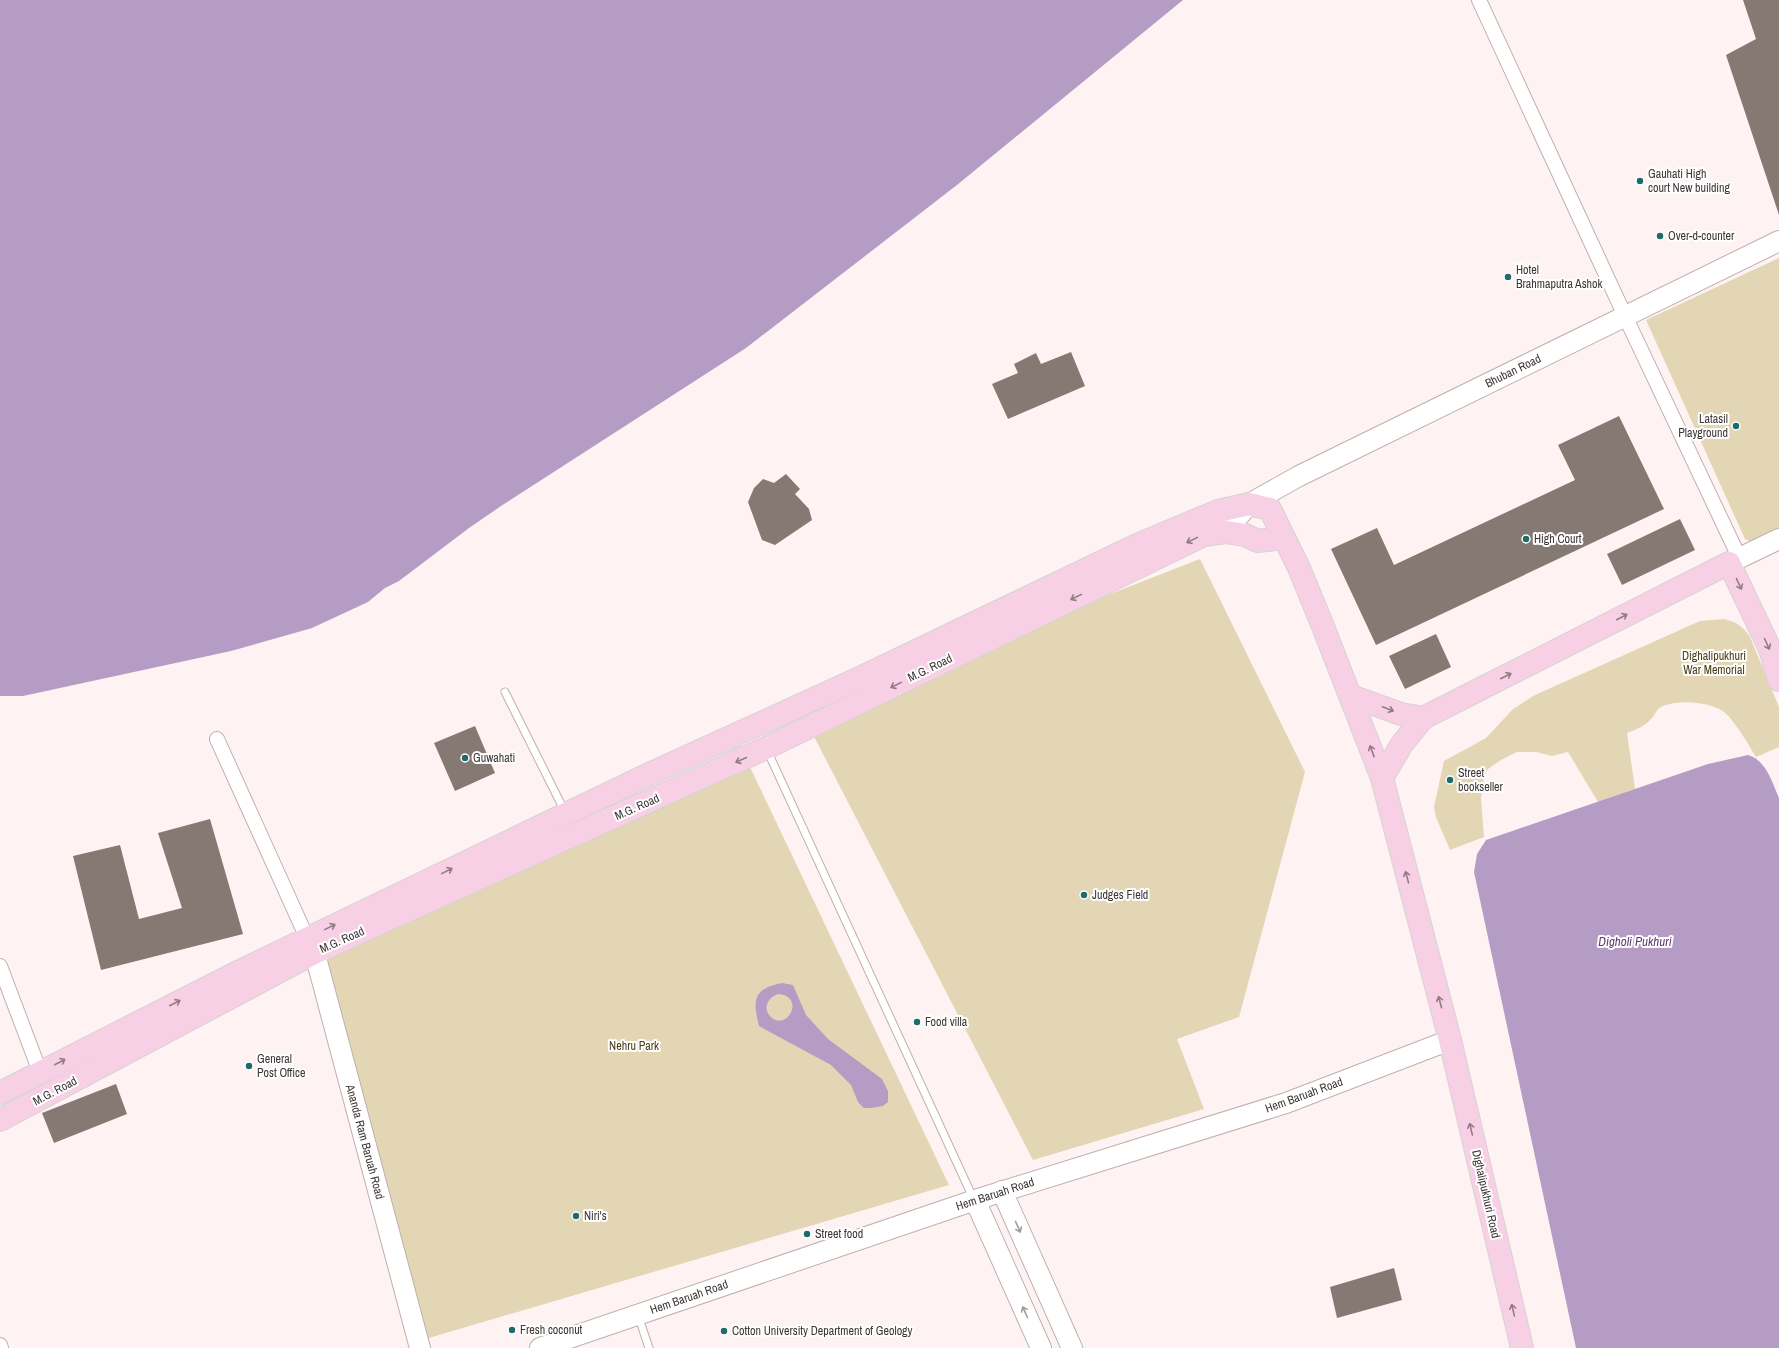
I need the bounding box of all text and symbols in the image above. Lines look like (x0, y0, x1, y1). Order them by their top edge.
place label: Gauhati High court New building (1648, 166, 1731, 196)
marker: Gauhati High court New building (1635, 176, 1645, 186)
place label: Over-d-counter (1668, 228, 1735, 244)
marker: Over-d-counter (1655, 231, 1665, 241)
place label: Hotel Brahmaputra Ashok (1516, 262, 1603, 292)
marker: Hotel Brahmaputra Ashok (1503, 272, 1513, 282)
street label: Bhuban Road (1482, 351, 1544, 391)
place label: Latasil Playground (1678, 411, 1728, 441)
marker: Latasil Playground (1731, 421, 1741, 431)
place label: High Court (1534, 531, 1582, 547)
marker: High Court (1521, 534, 1531, 544)
one-way arrow (1187, 537, 1199, 544)
one-way arrow (1736, 578, 1744, 590)
one-way arrow (1070, 594, 1082, 601)
one-way arrow (1616, 613, 1628, 620)
one-way arrow (1764, 638, 1771, 650)
park label: Dighalipukhuri War Memorial (1682, 648, 1746, 678)
street label: M.G. Road (905, 650, 955, 686)
one-way arrow (1500, 671, 1512, 679)
one-way arrow (890, 682, 902, 689)
one-way arrow (1381, 706, 1393, 714)
one-way arrow (1368, 746, 1376, 758)
place label: Guwahati (473, 750, 515, 766)
marker: Guwahati (460, 753, 470, 763)
one-way arrow (735, 757, 747, 764)
place label: Street bookseller (1458, 765, 1504, 795)
marker: Street bookseller (1445, 775, 1455, 785)
street label: M.G. Road (612, 790, 662, 824)
one-way arrow (441, 867, 453, 874)
one-way arrow (1403, 870, 1410, 883)
place label: Judges Field (1092, 887, 1148, 903)
marker: Judges Field (1079, 890, 1089, 900)
street label: M.G. Road (317, 923, 367, 957)
one-way arrow (323, 923, 335, 930)
water label: Digholi Pukhuri (1598, 933, 1672, 950)
one-way arrow (1436, 996, 1444, 1009)
one-way arrow (169, 999, 181, 1007)
place label: Food villa (925, 1014, 968, 1030)
marker: Food villa (912, 1017, 922, 1027)
park label: Nehru Park (609, 1038, 659, 1054)
place label: General Post Office (257, 1051, 306, 1081)
one-way arrow (53, 1058, 65, 1066)
marker: General Post Office (244, 1061, 254, 1071)
street label: M.G. Road (30, 1073, 80, 1109)
street label: Hem Baruah Road (1263, 1074, 1345, 1116)
street label: Ananda Ram Baruah Road (342, 1082, 388, 1201)
one-way arrow (1467, 1123, 1474, 1136)
street label: Dighalipukhuri Road (1468, 1148, 1504, 1240)
street label: Hem Baruah Road (954, 1174, 1036, 1214)
place label: Niri's (584, 1208, 607, 1224)
marker: Niri's (571, 1211, 581, 1221)
one-way arrow (1014, 1220, 1022, 1232)
place label: Street food (815, 1226, 863, 1242)
marker: Street food (802, 1229, 812, 1239)
street label: Hem Baruah Road (648, 1276, 730, 1318)
one-way arrow (1509, 1304, 1516, 1317)
one-way arrow (1021, 1307, 1028, 1319)
place label: Fresh coconut (520, 1322, 583, 1338)
place label: Cotton University Department of Geology (732, 1323, 913, 1339)
marker: Fresh coconut (507, 1325, 517, 1335)
marker: Cotton University Department of Geology (719, 1326, 729, 1336)

